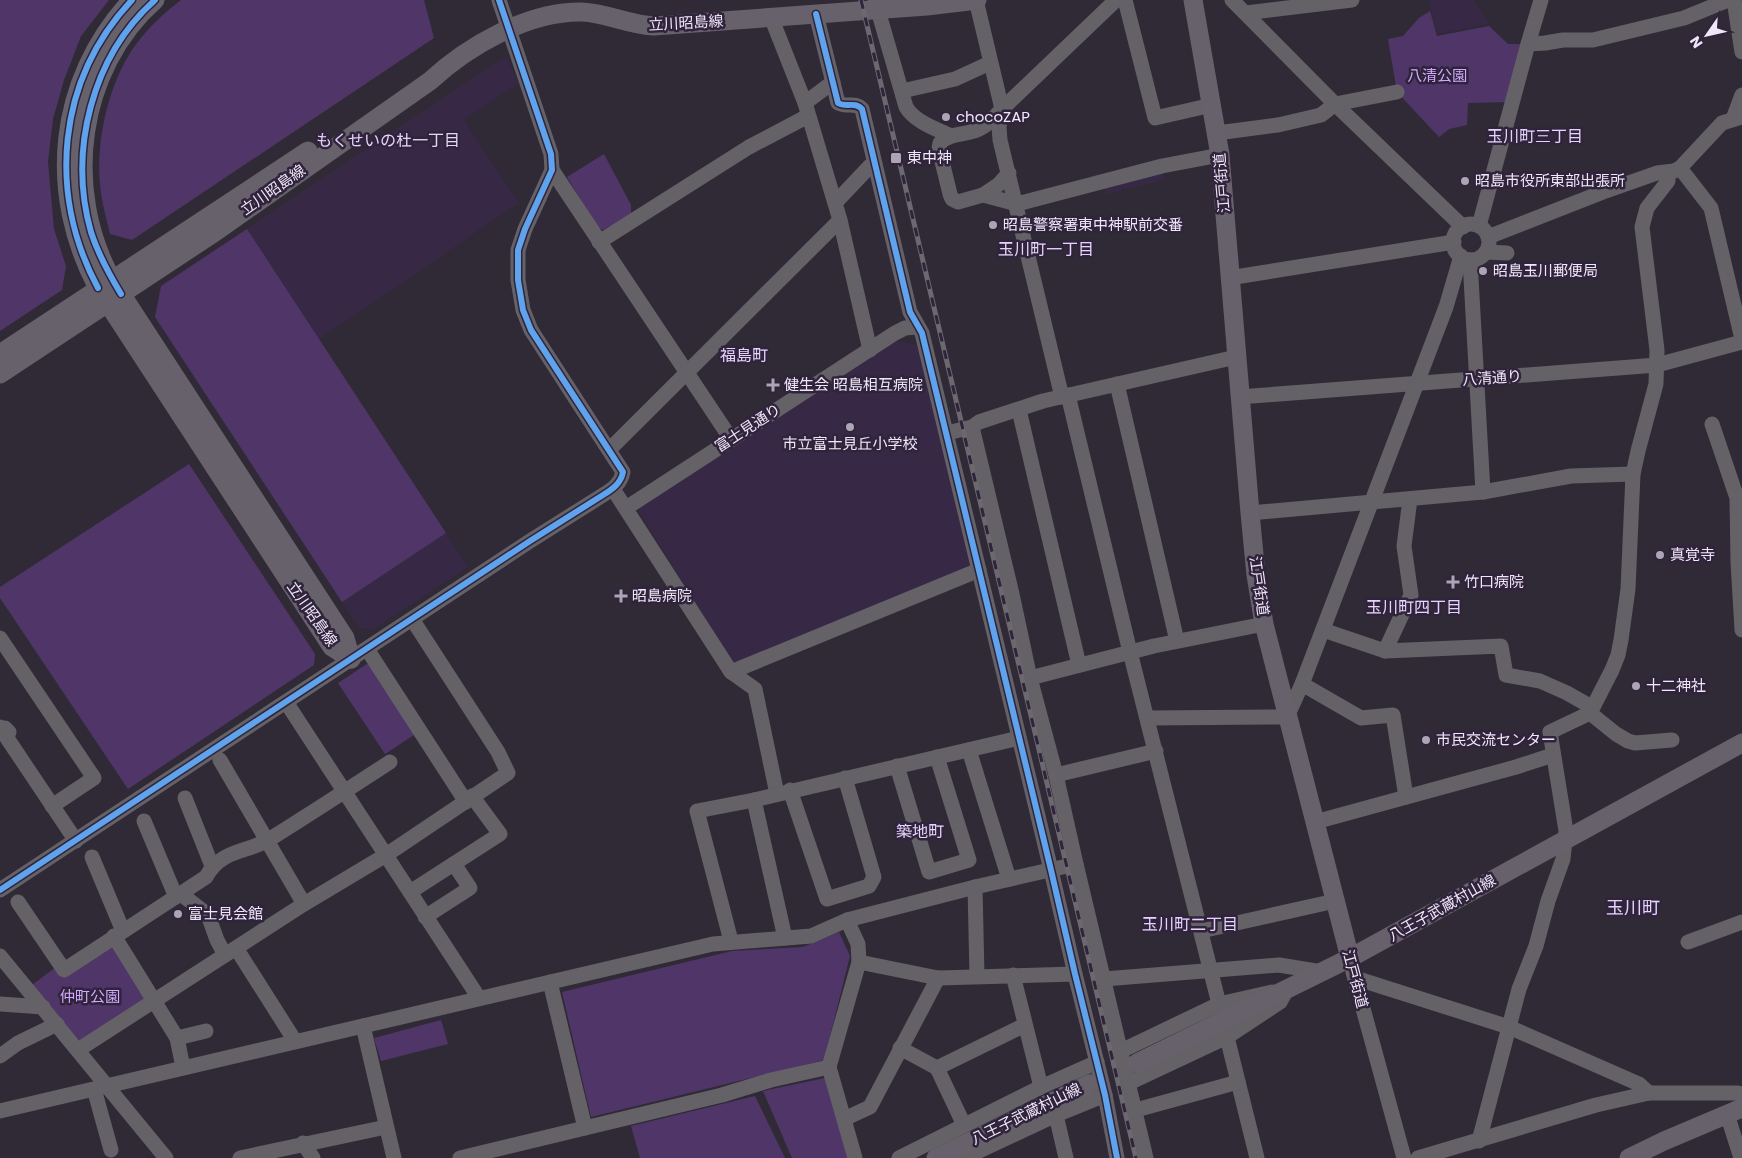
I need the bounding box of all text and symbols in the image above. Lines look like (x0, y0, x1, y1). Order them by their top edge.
street label: 立川昭島線 (648, 10, 724, 35)
north arrow (1682, 10, 1732, 60)
text: N (1685, 32, 1707, 52)
park label: 八清公園 (1407, 65, 1467, 86)
place label: chocoZAP (956, 106, 1030, 127)
marker: chocoZAP (940, 111, 952, 123)
district label: 玉川町三丁目 (1487, 125, 1583, 148)
district label: もくせいの杜一丁目 (316, 129, 460, 152)
place label: 東中神 (907, 147, 952, 168)
marker: 東中神 (889, 151, 903, 165)
street label: 江戸街道 (1208, 152, 1235, 214)
street label: 立川昭島線 (236, 159, 309, 220)
place label: 昭島市役所東部出張所 (1475, 170, 1625, 191)
marker: 昭島市役所東部出張所 (1459, 175, 1471, 187)
place label: 昭島警察署東中神駅前交番 (1003, 214, 1183, 235)
marker: 昭島警察署東中神駅前交番 (987, 219, 999, 231)
district label: 玉川町一丁目 (998, 238, 1094, 261)
place label: 昭島玉川郵便局 (1493, 260, 1598, 281)
marker: 昭島玉川郵便局 (1477, 265, 1489, 277)
district label: 福島町 (720, 344, 768, 367)
street label: 八清通り (1461, 365, 1523, 390)
place label: 健生会 昭島相互病院 (784, 374, 923, 395)
marker: 健生会 昭島相互病院 (766, 378, 780, 392)
street label: 富士見通り (711, 398, 785, 457)
marker: 市立富士見丘小学校 (844, 421, 856, 433)
place label: 市立富士見丘小学校 (782, 433, 918, 454)
place label: 真覚寺 (1670, 544, 1715, 565)
marker: 真覚寺 (1654, 549, 1666, 561)
street label: 江戸街道 (1245, 555, 1274, 617)
place label: 竹口病院 (1464, 571, 1524, 592)
marker: 竹口病院 (1446, 575, 1460, 589)
street label: 立川昭島線 (282, 577, 343, 650)
place label: 昭島病院 (632, 585, 692, 606)
marker: 昭島病院 (614, 589, 628, 603)
district label: 玉川町四丁目 (1366, 596, 1462, 619)
place label: 十二神社 (1646, 675, 1706, 696)
marker: 十二神社 (1630, 680, 1642, 692)
place label: 市民交流センター (1436, 729, 1556, 750)
marker: 市民交流センター (1420, 734, 1432, 746)
district label: 築地町 (896, 820, 944, 843)
street label: 八王子武蔵村山線 (1384, 869, 1499, 946)
district label: 玉川町 (1606, 895, 1660, 920)
place label: 富士見会館 (188, 903, 263, 924)
marker: 富士見会館 (172, 908, 184, 920)
district label: 玉川町二丁目 (1142, 913, 1238, 936)
street label: 江戸街道 (1338, 947, 1373, 1011)
park label: 仲町公園 (60, 986, 120, 1007)
street label: 八王子武蔵村山線 (967, 1078, 1084, 1149)

